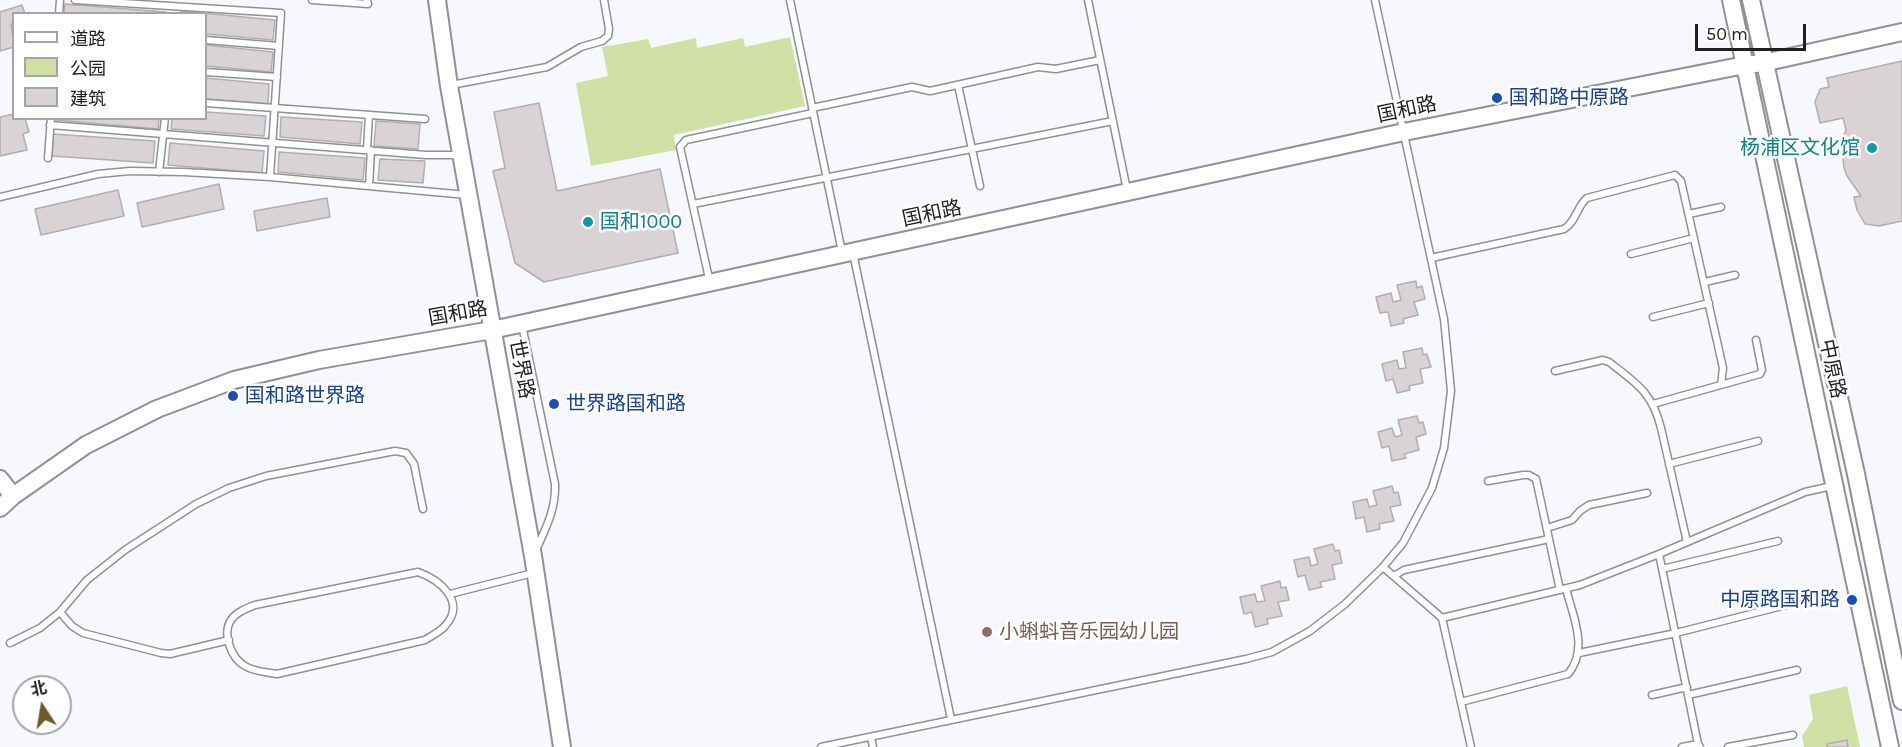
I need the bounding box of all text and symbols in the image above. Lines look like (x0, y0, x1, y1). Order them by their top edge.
legend (12, 12, 207, 120)
scale bar (1698, 12, 1809, 50)
text: 50 m (1706, 23, 1748, 45)
text: 道路 (70, 28, 106, 50)
text: 公园 (70, 58, 106, 80)
place label: 国和路中原路 (1509, 86, 1629, 110)
text: 建筑 (70, 88, 106, 110)
marker: 国和路中原路 (1490, 91, 1504, 105)
street label: 国和路 (1375, 92, 1439, 128)
place label: 杨浦区文化馆 (1740, 136, 1860, 160)
marker: 杨浦区文化馆 (1865, 141, 1879, 155)
street label: 国和路 (900, 196, 964, 232)
place label: 国和1000 (600, 210, 682, 234)
marker: 国和1000 (581, 215, 595, 229)
street label: 国和路 (426, 297, 490, 331)
street label: 世界路 (503, 337, 539, 401)
street label: 中原路 (1814, 337, 1850, 401)
place label: 国和路世界路 (245, 384, 365, 408)
marker: 国和路世界路 (226, 389, 240, 403)
place label: 世界路国和路 (566, 392, 686, 416)
marker: 世界路国和路 (547, 397, 561, 411)
place label: 中原路国和路 (1720, 588, 1840, 612)
marker: 中原路国和路 (1845, 593, 1859, 607)
place label: 小蝌蚪音乐园幼儿园 (999, 620, 1179, 644)
marker: 小蝌蚪音乐园幼儿园 (980, 625, 994, 639)
north arrow (12, 675, 72, 735)
text: 北 (29, 678, 48, 700)

